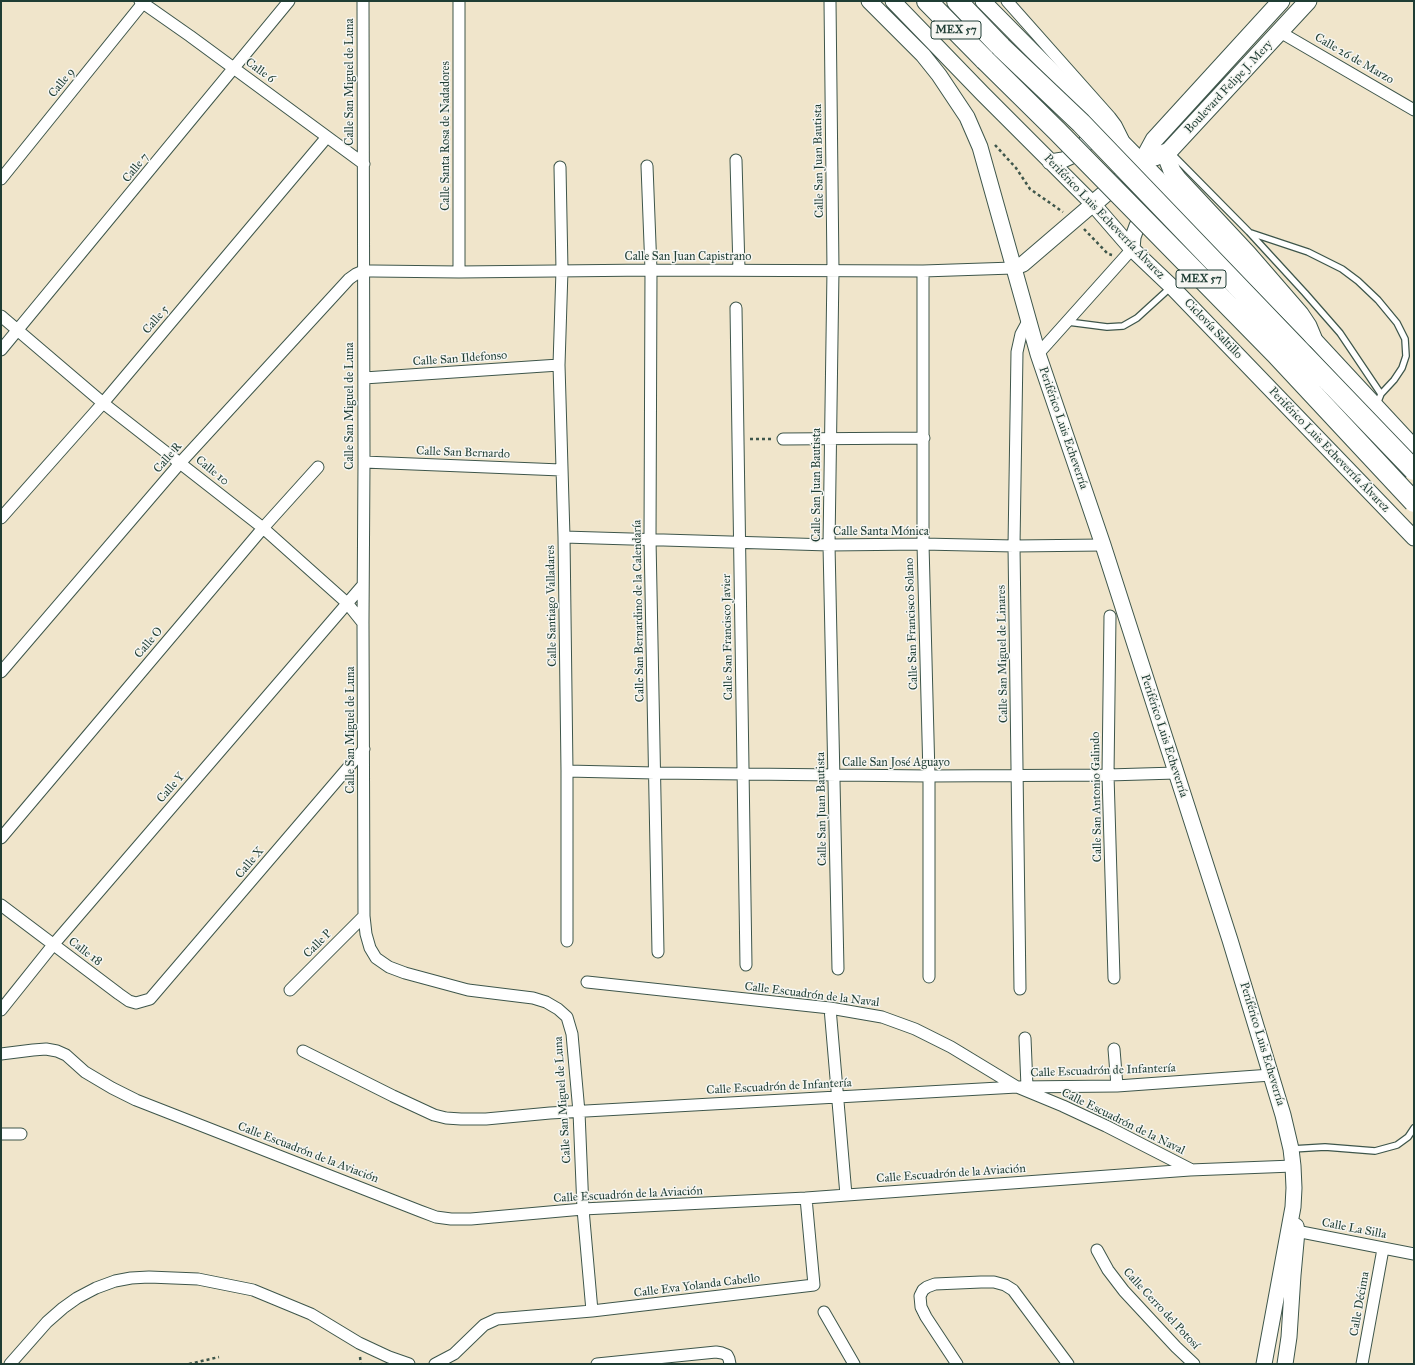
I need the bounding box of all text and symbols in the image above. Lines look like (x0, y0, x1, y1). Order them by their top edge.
street label: Calle San Miguel de Luna (343, 18, 357, 146)
road number: MEX 57 (931, 21, 981, 39)
street label: Calle 26 de Marzo (1312, 30, 1396, 88)
street label: Boulevard Felipe J. Mery (1182, 37, 1276, 137)
street label: Calle 6 (242, 55, 278, 87)
street label: Calle Santa Rosa de Nadadores (439, 61, 453, 211)
street label: Calle 9 (46, 65, 78, 101)
street label: Calle San Juan Bautista (811, 104, 827, 218)
street label: Calle 7 (120, 150, 152, 186)
street label: Periférico Luis Echeverría Álvarez (1040, 152, 1168, 282)
street label: Calle San Juan Capistrano (625, 250, 751, 264)
road number: MEX 57 (1176, 270, 1226, 288)
street label: Ciclovía Saltillo (1181, 296, 1245, 362)
street label: Calle 5 (140, 303, 172, 337)
street label: Calle San Miguel de Luna (343, 342, 357, 470)
street label: Calle San Ildefonso (412, 349, 508, 369)
street label: Periférico Luis Echeverría (1035, 365, 1091, 491)
street label: Periférico Luis Echeverría Álvarez (1265, 385, 1393, 515)
street label: Calle San Juan Bautista (810, 428, 824, 542)
street label: Calle R (151, 440, 185, 476)
street label: Calle San Bernardo (416, 444, 510, 462)
street label: Calle 10 (192, 453, 232, 489)
street label: Calle San Bernardino de la Calendaría (630, 520, 648, 702)
street label: Calle Santa Mónica (833, 525, 929, 539)
street label: Calle Santiago Valladares (544, 545, 560, 667)
street label: Calle San Francisco Solano (902, 558, 922, 690)
street label: Calle San Francisco Javier (720, 574, 736, 700)
street label: Calle San Miguel de Linares (995, 585, 1011, 723)
street label: Calle O (132, 624, 166, 662)
street label: Calle San Miguel de Luna (344, 666, 358, 794)
street label: Periférico Luis Echeverría (1137, 673, 1191, 799)
street label: Calle San Antonio Galindo (1089, 732, 1105, 862)
street label: Calle San Juan Bautista (814, 752, 830, 866)
street label: Calle San José Aguayo (842, 756, 950, 770)
street label: Calle Y (154, 770, 188, 806)
street label: Calle X (233, 844, 267, 882)
street label: Calle P (301, 927, 335, 961)
street label: Calle 18 (65, 935, 105, 969)
street label: Calle Escuadrón de la Naval (744, 980, 880, 1010)
street label: Periférico Luis Echeverría (1236, 980, 1288, 1108)
street label: Calle San Miguel de Luna (551, 1036, 575, 1164)
street label: Calle Escuadrón de Infantería (1030, 1061, 1176, 1081)
street label: Calle Escuadrón de Infantería (706, 1076, 852, 1098)
street label: Calle Escuadrón de la Naval (1059, 1086, 1187, 1158)
street label: Calle Escuadrón de la Aviación (236, 1119, 380, 1187)
street label: Calle Escuadrón de la Aviación (876, 1162, 1026, 1186)
street label: Calle Escuadrón de la Aviación (553, 1184, 703, 1206)
street label: Calle La Silla (1320, 1216, 1388, 1242)
street label: Calle Cerro del Potosí (1120, 1265, 1202, 1353)
street label: Calle Eva Yolanda Cabello (633, 1271, 761, 1301)
street label: Calle Décima (1347, 1271, 1373, 1337)

